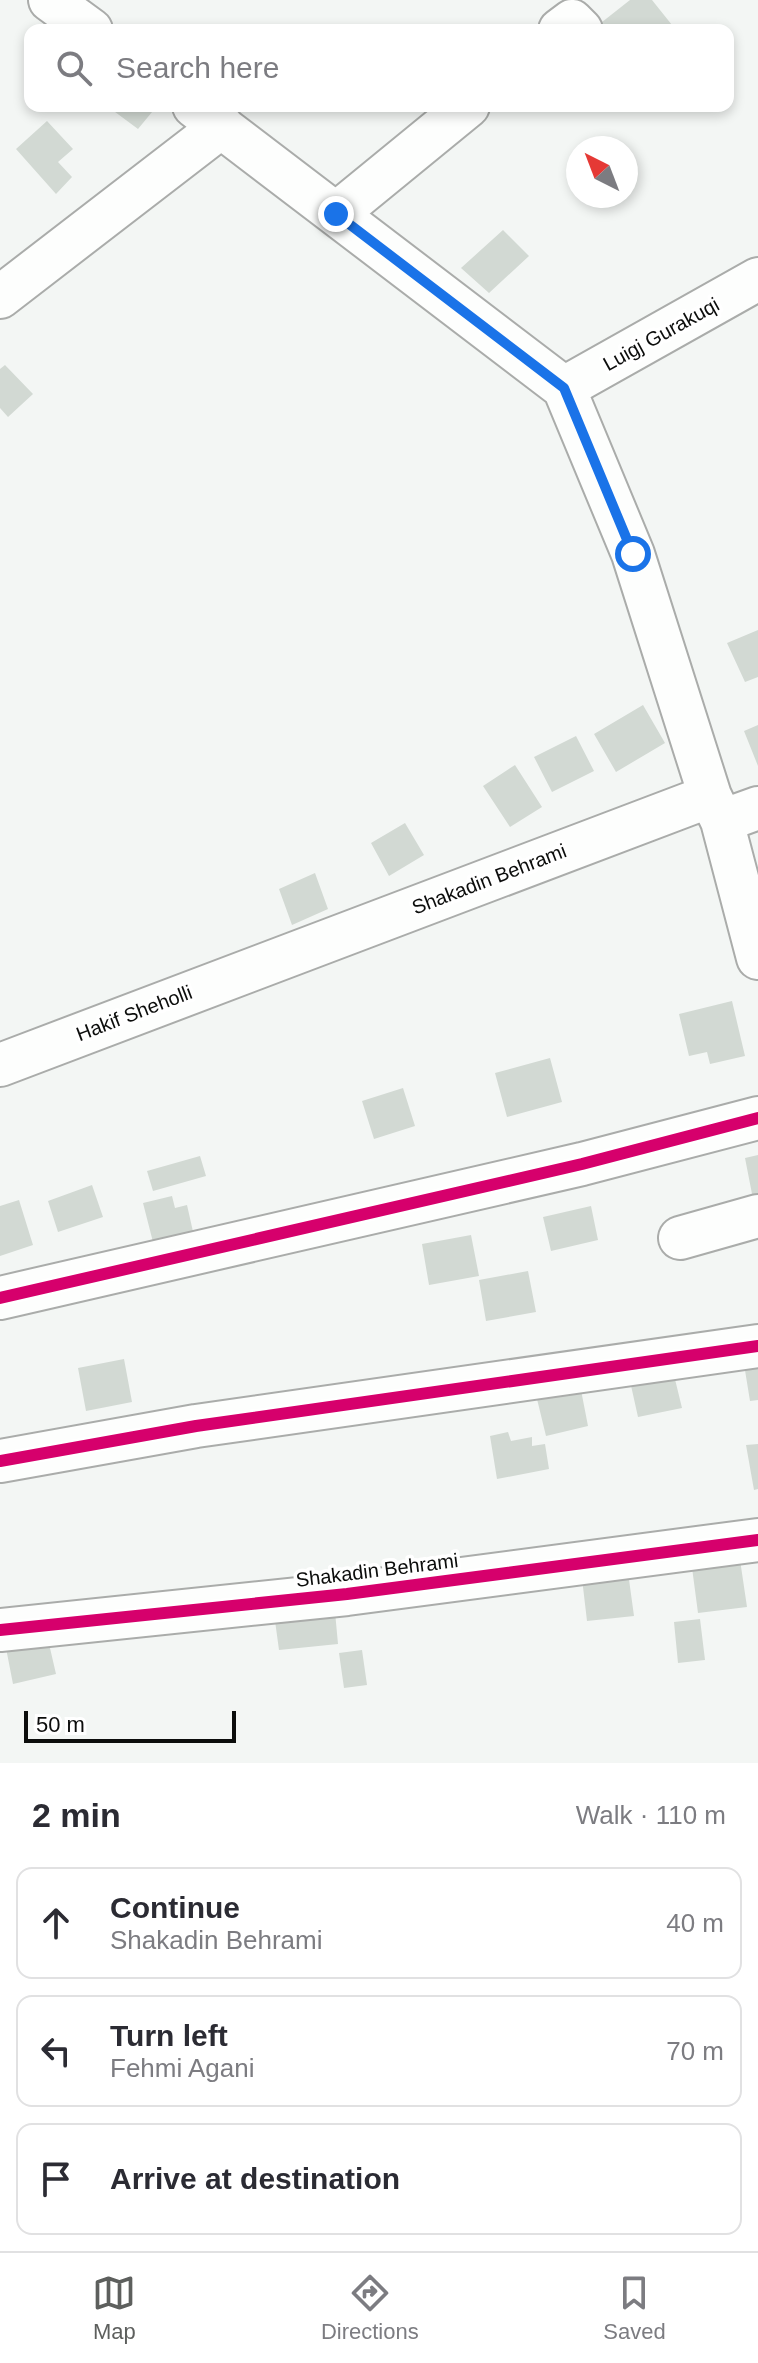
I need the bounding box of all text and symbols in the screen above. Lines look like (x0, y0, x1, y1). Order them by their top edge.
search box (24, 24, 734, 112)
icon: search (52, 46, 96, 90)
text: Search here (116, 51, 279, 84)
north arrow (566, 136, 638, 208)
route end (318, 196, 354, 232)
street label: Luigj Gurakuqi (599, 293, 723, 375)
route start (615, 536, 651, 572)
street label: Shakadin Behrami (409, 839, 569, 919)
street label: Hakif Sheholli (73, 981, 195, 1045)
street label: Shakadin Behrami (295, 1549, 459, 1591)
scale bar (24, 1707, 236, 1743)
text: 50 m (36, 1712, 85, 1737)
text: 2 min (32, 1796, 121, 1834)
text: Walk · 110 m (576, 1800, 726, 1830)
text: Continue (110, 1891, 240, 1924)
icon: ahead (34, 1901, 78, 1945)
text: 40 m (666, 1908, 724, 1938)
text: Shakadin Behrami (110, 1925, 322, 1955)
text: Turn left (110, 2019, 228, 2052)
icon: left (34, 2029, 78, 2073)
text: 70 m (666, 2036, 724, 2066)
text: Fehmi Agani (110, 2053, 255, 2083)
icon: arrive (34, 2157, 78, 2201)
text: Arrive at destination (110, 2162, 400, 2195)
tab: Map (92, 2271, 136, 2345)
tab: Directions (321, 2271, 419, 2345)
tab: Saved (603, 2271, 666, 2345)

